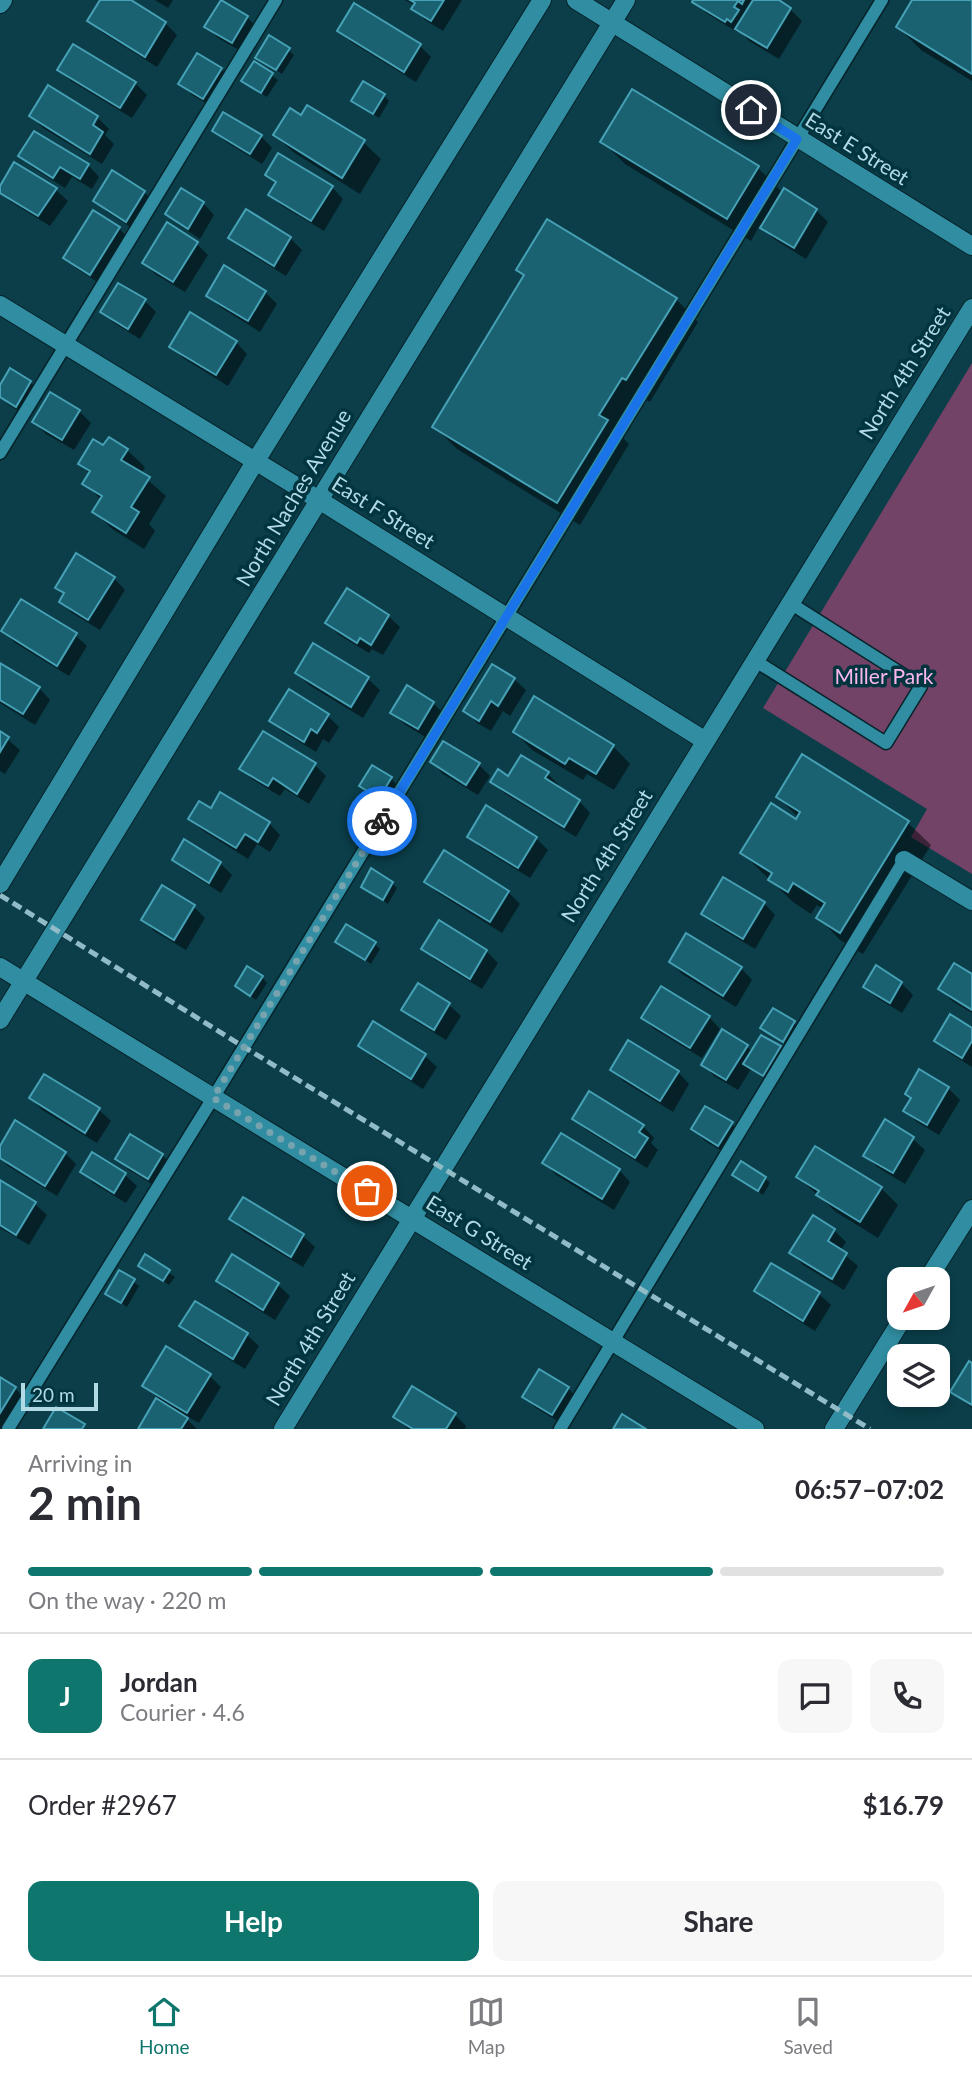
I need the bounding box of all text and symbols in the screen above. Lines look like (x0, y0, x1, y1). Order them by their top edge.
pin (721, 80, 781, 140)
icon: home (732, 91, 770, 129)
street label: East E Street (801, 106, 915, 190)
street label: North 4th Street (853, 301, 955, 443)
street label: North Naches Avenue (230, 404, 355, 590)
street label: East F Street (328, 470, 440, 553)
park label: Miller Park (835, 663, 934, 688)
street label: North 4th Street (555, 784, 657, 926)
courier (347, 786, 417, 856)
icon: bike (363, 802, 401, 840)
pin (337, 1161, 397, 1221)
icon: bag (348, 1172, 386, 1210)
street label: East G Street (422, 1189, 538, 1274)
street label: North 4th Street (260, 1266, 360, 1410)
north arrow (887, 1267, 950, 1330)
map controls (887, 1267, 950, 1407)
button: layers (887, 1344, 950, 1407)
scale bar (21, 1380, 98, 1412)
text: 20 m (32, 1383, 75, 1406)
text: Arriving in (28, 1449, 132, 1477)
text: 06:57–07:02 (795, 1473, 944, 1505)
text: 2 min (28, 1475, 142, 1530)
text: On the way · 220 m (28, 1586, 227, 1614)
button: chat (778, 1659, 852, 1733)
button: phone (870, 1659, 944, 1733)
text: Jordan (120, 1666, 198, 1698)
text: J (59, 1680, 71, 1712)
text: Courier · 4.6 (120, 1698, 245, 1726)
text: Order #2967 (28, 1789, 177, 1821)
text: $16.79 (862, 1789, 944, 1821)
button: Help (28, 1881, 479, 1961)
button: Share (493, 1881, 944, 1961)
tab: Home (139, 1993, 190, 2058)
tab: Map (467, 1993, 505, 2058)
tab: Saved (783, 1993, 833, 2058)

